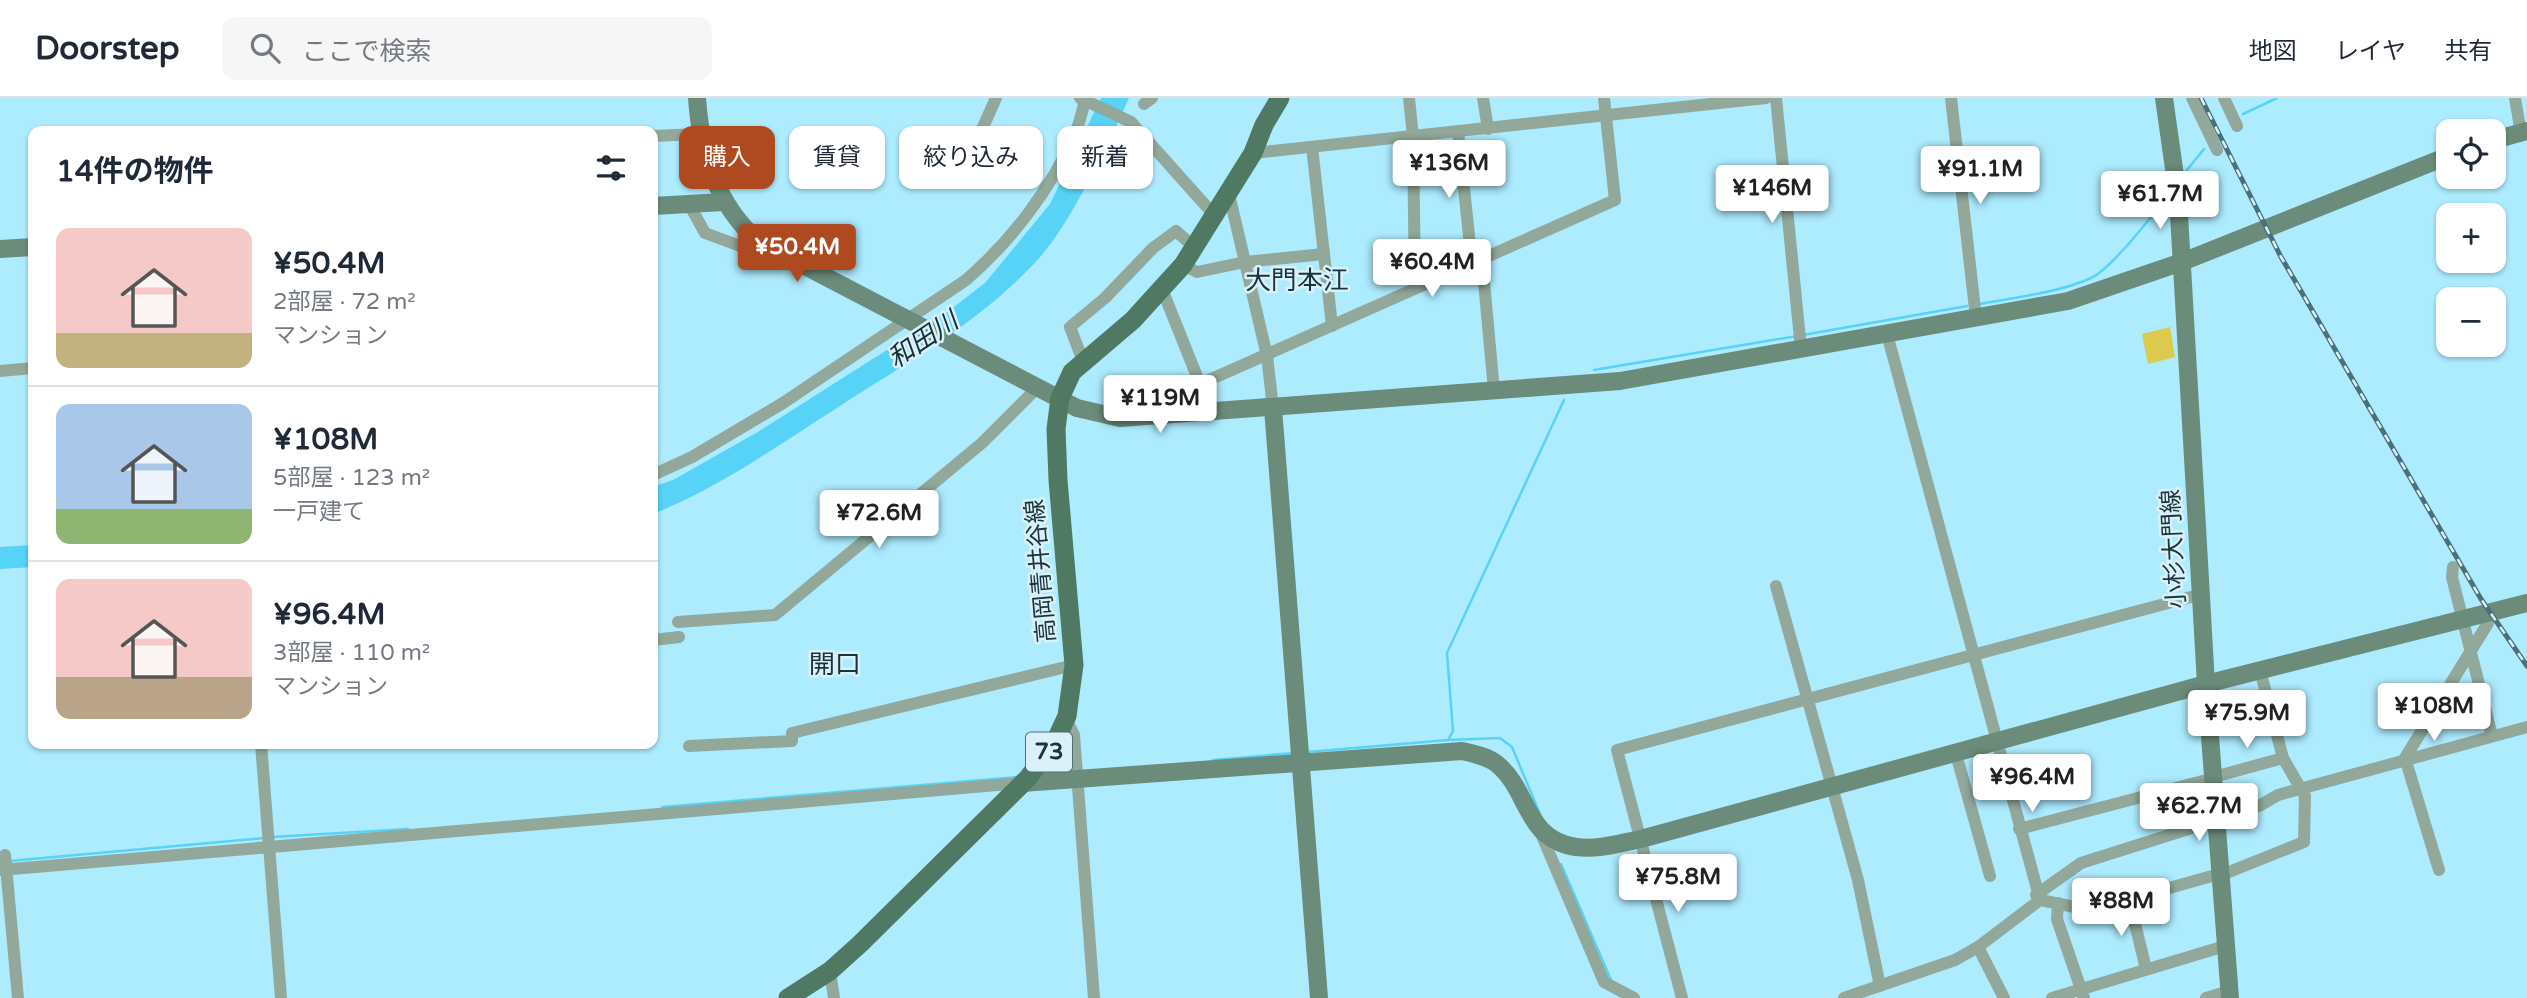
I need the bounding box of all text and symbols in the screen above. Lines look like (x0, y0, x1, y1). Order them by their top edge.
search box (222, 17, 712, 80)
text: Doorstep (35, 29, 180, 68)
icon: search (246, 29, 284, 67)
text: ここで検索 (302, 36, 432, 67)
text: 地図 (2249, 37, 2297, 66)
text: レイヤ (2335, 37, 2406, 66)
text: 共有 (2444, 37, 2492, 66)
map controls (2436, 119, 2506, 357)
button: locate (2436, 119, 2506, 189)
chip: 購入 (679, 126, 775, 189)
chip: 賃貸 (789, 126, 885, 189)
chip: 絞り込み (899, 126, 1043, 189)
chip: 新着 (1057, 126, 1153, 189)
pin: ¥136M (1400, 140, 1498, 200)
pin: ¥91.1M (1923, 146, 2037, 206)
icon: filters (592, 149, 630, 187)
text: ¥136M (1409, 149, 1489, 177)
text: 14件の物件 (56, 153, 214, 190)
text: ¥91.1M (1937, 155, 2023, 183)
pin: ¥146M (1723, 166, 1821, 225)
pin: ¥61.7M (2103, 172, 2217, 231)
text: ¥146M (1732, 174, 1812, 202)
text: ¥61.7M (2117, 180, 2203, 208)
button: + (2436, 203, 2506, 273)
pin: ¥50.4M (740, 225, 854, 284)
text: ¥50.4M (754, 233, 840, 261)
pin: ¥60.4M (1375, 240, 1489, 299)
text: ¥50.4M (273, 245, 385, 282)
text: ¥60.4M (1389, 248, 1475, 276)
icon: home (112, 256, 196, 340)
district label: 大門本江 (1245, 265, 1349, 296)
button: − (2436, 287, 2506, 357)
text: 2部屋 · 72 m² (273, 288, 416, 316)
water label: 和田川 (882, 304, 966, 375)
text: マンション (273, 322, 388, 350)
pin: ¥119M (1111, 376, 1209, 435)
text: ¥119M (1120, 384, 1200, 412)
text: ¥108M (273, 421, 378, 458)
icon: home (112, 432, 196, 516)
text: 5部屋 · 123 m² (273, 464, 430, 492)
street label: 小杉大門線 (2156, 488, 2192, 610)
pin: ¥72.6M (822, 490, 936, 550)
text: 一戸建て (273, 498, 365, 526)
street label: 高岡青井谷線 (1020, 498, 1062, 644)
text: ¥72.6M (836, 499, 922, 527)
text: ¥96.4M (273, 596, 385, 633)
icon: home (112, 607, 196, 691)
text: 3部屋 · 110 m² (273, 639, 430, 667)
district label: 開口 (809, 649, 861, 680)
text: マンション (273, 673, 388, 701)
pin: ¥108M (2385, 684, 2483, 743)
pin: ¥75.9M (2190, 690, 2304, 750)
text: ¥108M (2394, 692, 2474, 720)
text: ¥75.9M (2204, 699, 2290, 727)
road number: 73 (1026, 732, 1072, 772)
pin: ¥96.4M (1975, 754, 2089, 814)
text: ¥96.4M (1989, 763, 2075, 791)
pin: ¥62.7M (2142, 784, 2256, 843)
text: ¥62.7M (2156, 792, 2242, 820)
pin: ¥75.8M (1621, 854, 1735, 914)
text: ¥75.8M (1635, 863, 1721, 891)
pin: ¥88M (2080, 878, 2162, 938)
text: ¥88M (2088, 887, 2154, 915)

